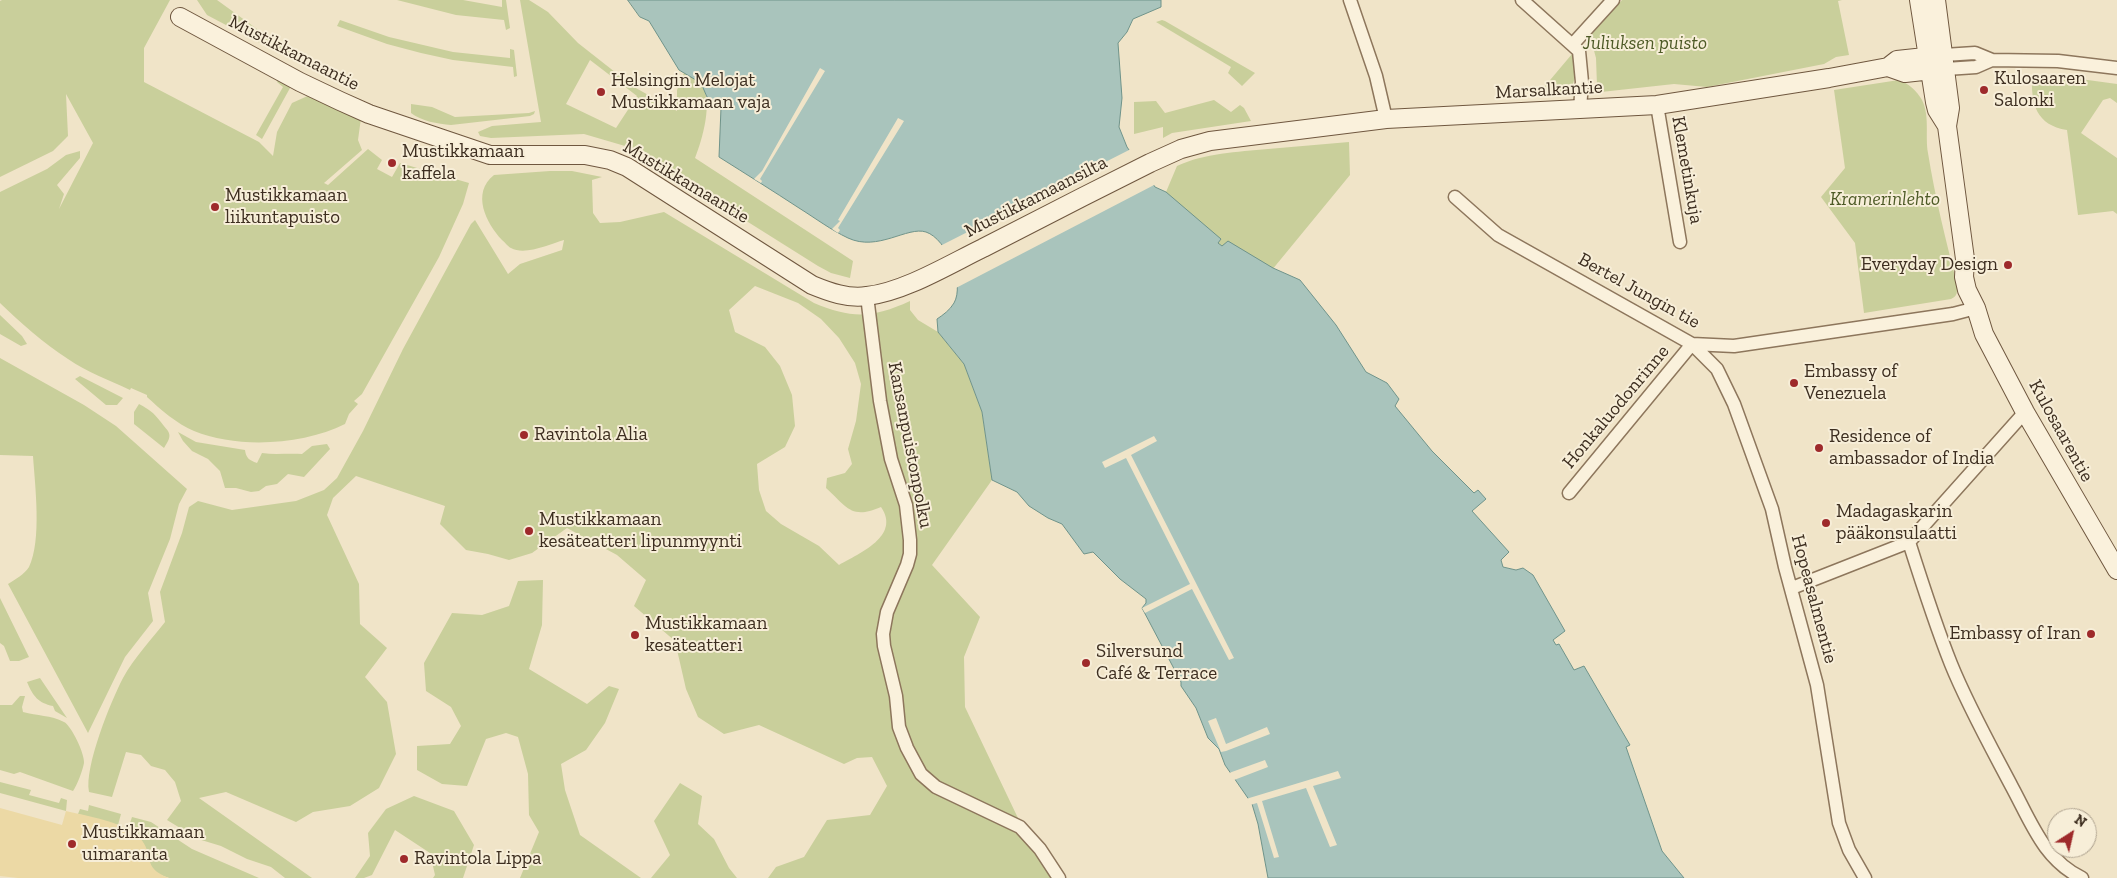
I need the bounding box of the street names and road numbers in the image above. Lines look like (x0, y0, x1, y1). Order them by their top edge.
street label: Mustikkamaantie (225, 10, 363, 96)
street label: Marsalkantie (1495, 76, 1603, 104)
street label: Klemetinkuja (1666, 114, 1708, 226)
street label: Mustikkamaantie (619, 135, 753, 229)
street label: Mustikkamaansilta (961, 151, 1111, 243)
street label: Bertel Jungin tie (1574, 248, 1704, 334)
street label: Honkaluodonrinne (1558, 341, 1674, 473)
street label: Kansanpuistonpolku (883, 360, 937, 530)
street label: Kulosaarentie (2024, 376, 2098, 486)
street label: Hopeasalmentie (1786, 532, 1842, 666)

